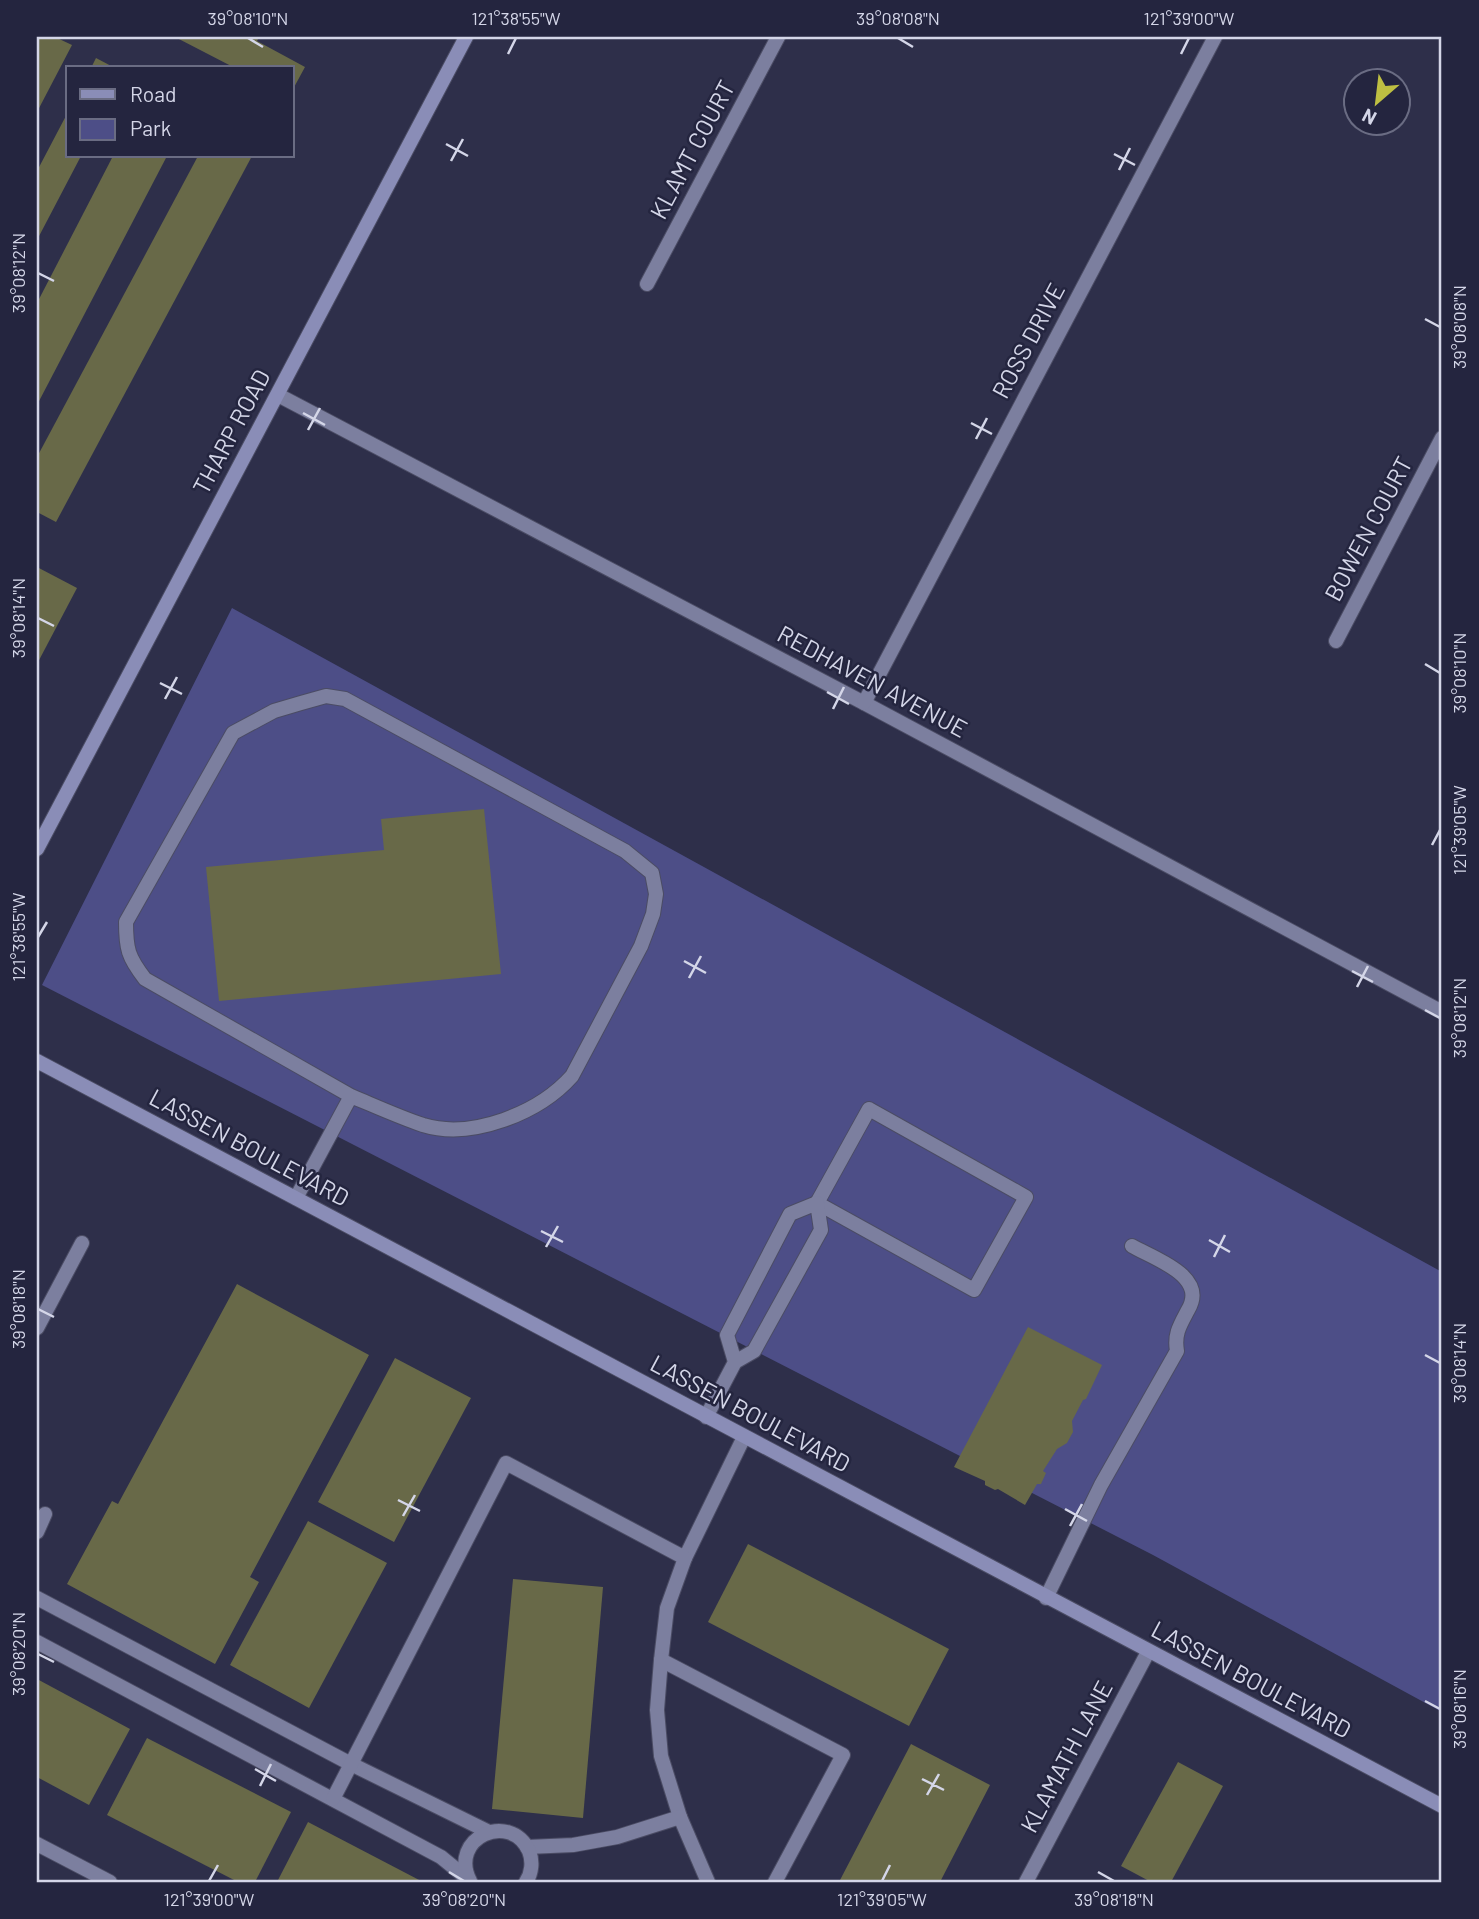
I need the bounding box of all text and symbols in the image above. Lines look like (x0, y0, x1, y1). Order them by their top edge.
text: 39°08'10"N (208, 7, 288, 29)
text: 121°38'55"W (472, 7, 561, 29)
text: 39°08'08"N (856, 7, 940, 29)
text: 121°39'00"W (1144, 7, 1235, 29)
legend (66, 66, 294, 158)
north arrow (1342, 66, 1412, 136)
street label: KLAMT COURT (643, 75, 740, 224)
text: Road (130, 81, 176, 106)
text: N (1358, 104, 1380, 131)
text: Park (130, 115, 171, 140)
text: 39°08'12"N (7, 233, 29, 313)
street label: ROSS DRIVE (985, 278, 1070, 403)
text: 39°08'08"N (1448, 285, 1470, 369)
street label: THARP ROAD (186, 364, 276, 498)
street label: BOWEN COURT (1317, 451, 1418, 605)
text: 39°08'14"N (7, 578, 29, 658)
street label: REDHAVEN AVENUE (773, 618, 973, 743)
text: 39°08'10"N (1448, 633, 1470, 713)
text: 121°39'05"W (1448, 785, 1470, 875)
text: 121°38'55"W (7, 892, 29, 981)
text: 39°08'12"N (1448, 978, 1470, 1058)
street label: LASSEN BOULEVARD (145, 1082, 354, 1212)
text: 39°08'18"N (7, 1269, 29, 1349)
text: 39°08'14"N (1448, 1323, 1470, 1403)
street label: LASSEN BOULEVARD (646, 1348, 855, 1478)
text: 39°08'20"N (7, 1612, 29, 1696)
street label: LASSEN BOULEVARD (1147, 1614, 1356, 1744)
text: 39°08'16"N (1448, 1669, 1470, 1749)
street label: KLAMATH LANE (1013, 1675, 1118, 1837)
text: 121°39'00"W (164, 1888, 255, 1910)
text: 39°08'20"N (422, 1888, 506, 1910)
text: 121°39'05"W (837, 1888, 927, 1910)
text: 39°08'18"N (1074, 1888, 1154, 1910)

